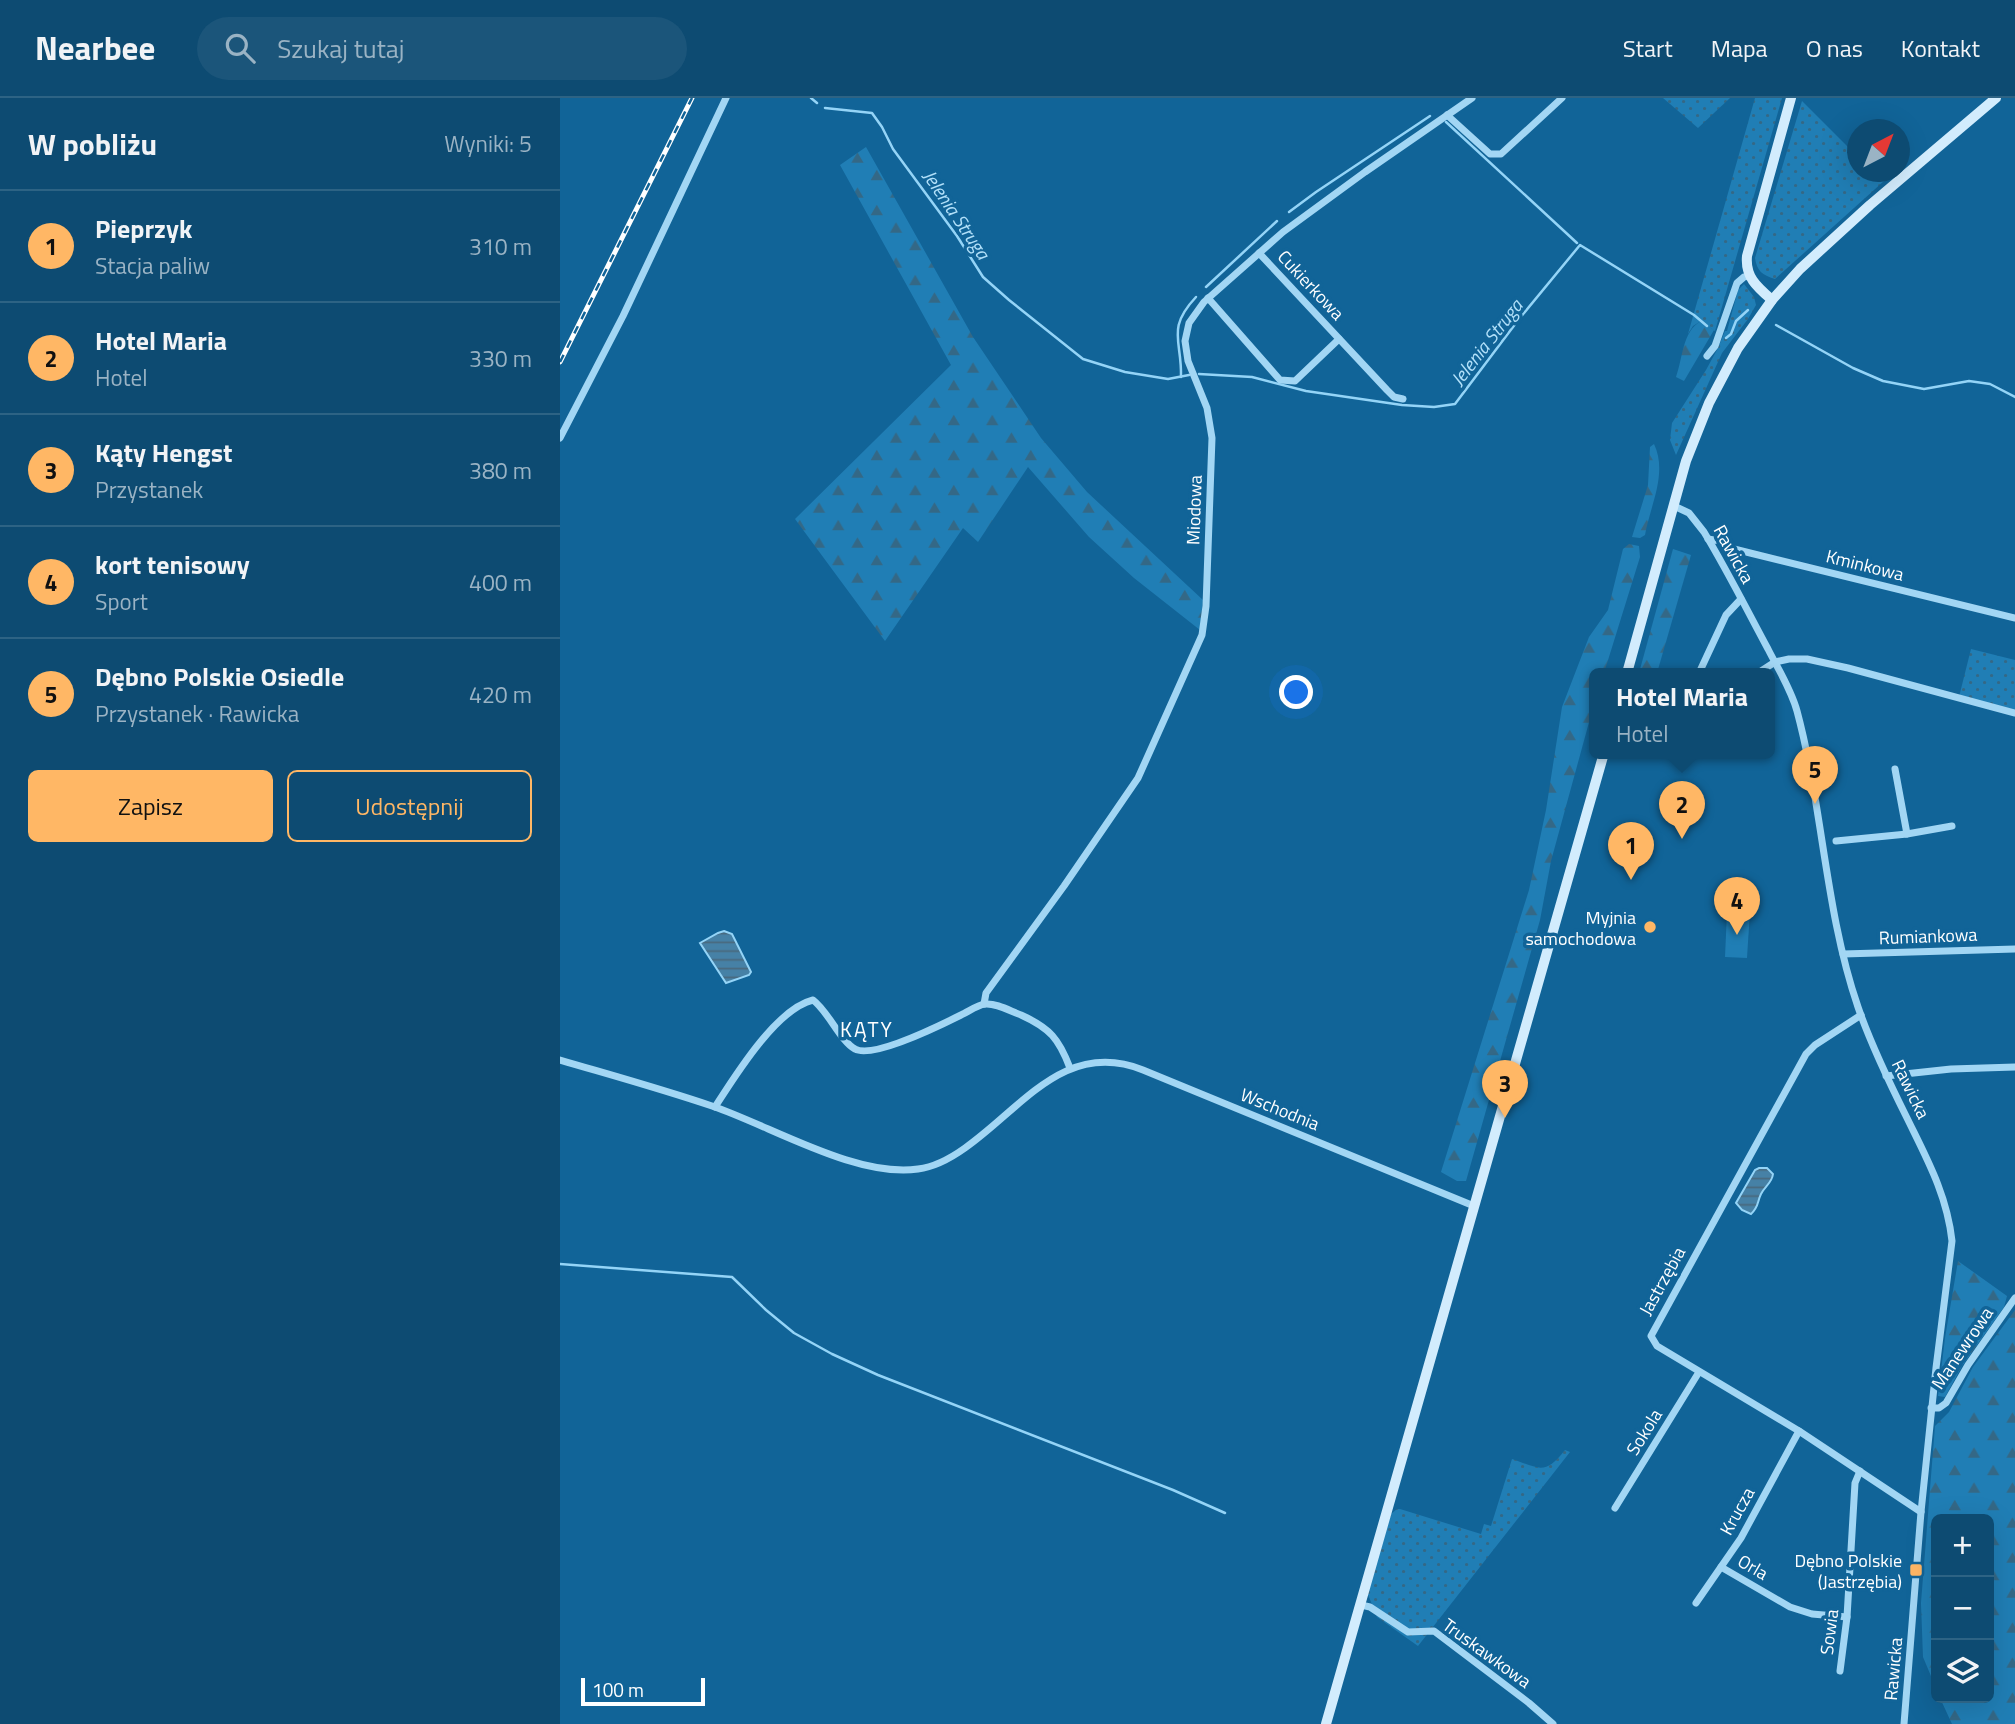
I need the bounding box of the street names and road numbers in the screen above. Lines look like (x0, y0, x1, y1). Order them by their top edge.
street label: Cukierkowa (1271, 244, 1351, 326)
street label: Miodowa (1179, 474, 1209, 546)
street label: Rawicka (1707, 520, 1761, 588)
street label: Kminkowa (1823, 542, 1907, 588)
street label: Rumiankowa (1878, 921, 1978, 951)
street label: Rawicka (1885, 1055, 1937, 1123)
street label: Wschodnia (1236, 1081, 1324, 1137)
street label: Jastrzębia (1632, 1242, 1692, 1320)
street label: Manewrowa (1924, 1301, 2000, 1395)
street label: Sokola (1619, 1404, 1669, 1460)
street label: Krucza (1713, 1482, 1761, 1540)
street label: Orla (1733, 1547, 1773, 1587)
street label: Sowia (1813, 1608, 1845, 1656)
street label: Truskawkowa (1437, 1612, 1537, 1694)
street label: Rawicka (1877, 1636, 1909, 1702)

